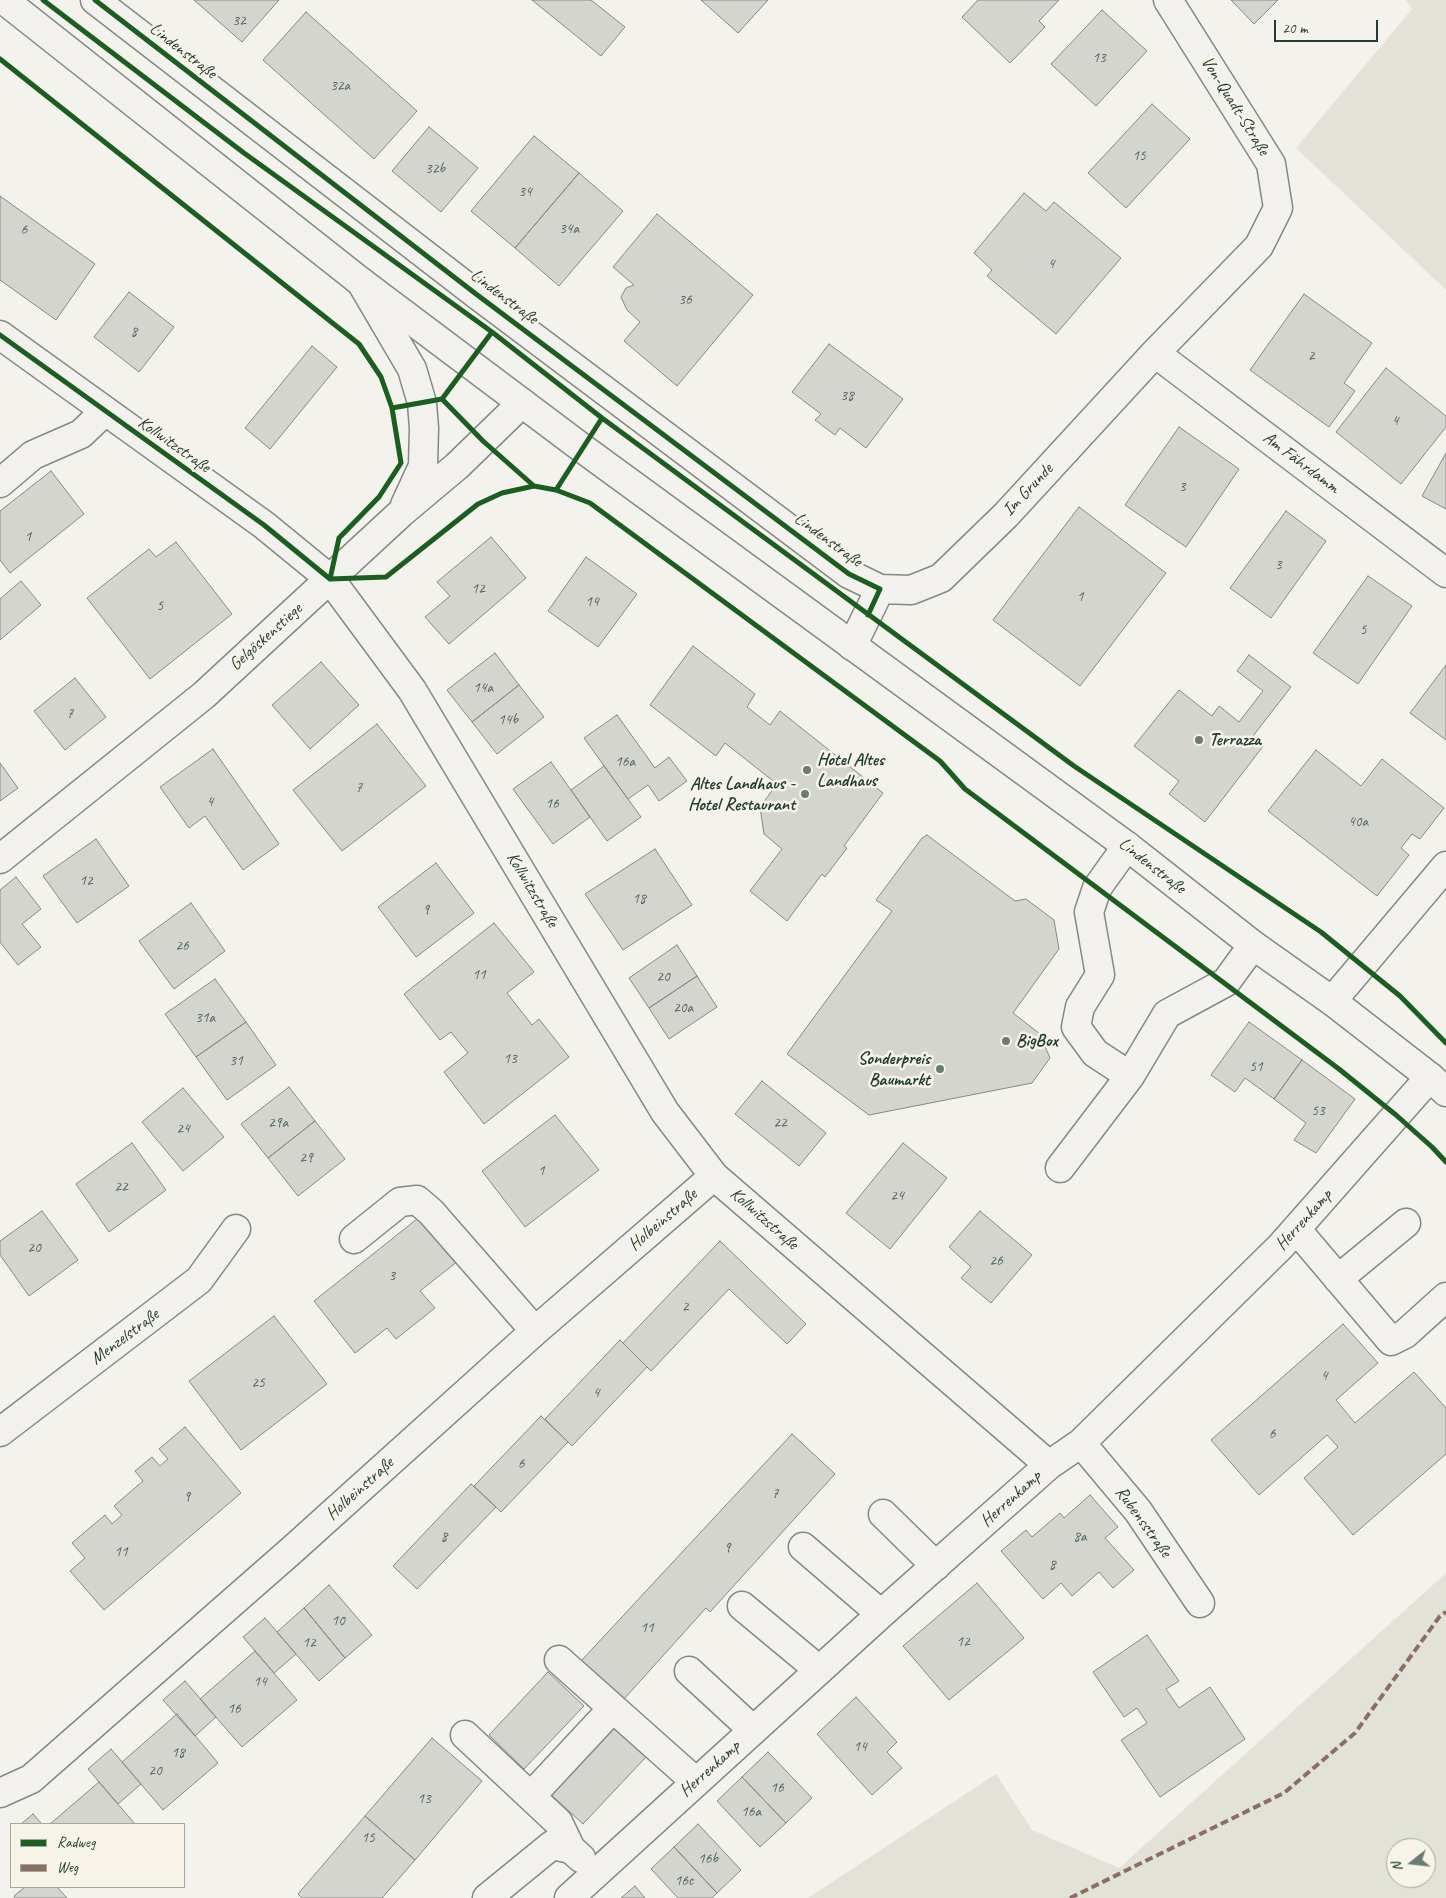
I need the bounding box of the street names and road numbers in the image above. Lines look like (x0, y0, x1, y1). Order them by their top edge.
street label: Lindenstraße (145, 18, 221, 84)
street label: Von-Quadt-Straße (1196, 52, 1274, 160)
street label: Lindenstraße (466, 265, 542, 329)
street label: Kollwitzstraße (133, 412, 215, 478)
street label: Am Fährdamm (1258, 427, 1344, 499)
street label: Im Grunde (998, 459, 1058, 521)
street label: Lindenstraße (790, 508, 866, 572)
street label: Gelgöskenstiege (225, 599, 307, 675)
street label: Lindenstraße (1114, 833, 1190, 899)
street label: Kollwitzstraße (501, 849, 563, 931)
street label: Kollwitzstraße (725, 1183, 803, 1255)
street label: Holbeinstraße (624, 1184, 702, 1256)
street label: Herrenkamp (1271, 1185, 1337, 1255)
street label: Menzelstraße (86, 1304, 164, 1370)
street label: Holbeinstraße (322, 1453, 398, 1525)
street label: Herrenkamp (976, 1466, 1046, 1532)
street label: Rubensstraße (1110, 1482, 1176, 1562)
street label: Herrenkamp (675, 1736, 745, 1802)

